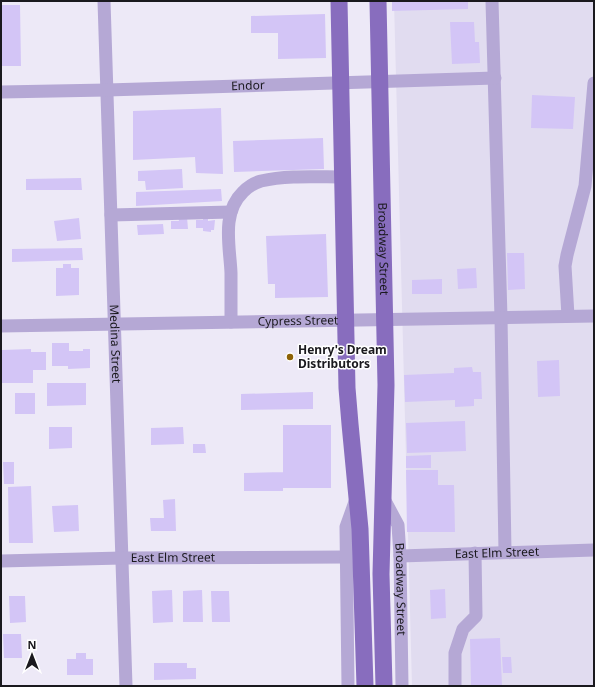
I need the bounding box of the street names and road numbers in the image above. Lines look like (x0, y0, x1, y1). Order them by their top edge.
street label: Endor (231, 76, 265, 94)
street label: Broadway Street (374, 202, 393, 296)
street label: Medina Street (106, 304, 125, 384)
street label: Cypress Street (257, 311, 339, 330)
street label: Broadway Street (391, 542, 410, 636)
street label: East Elm Street (455, 543, 540, 562)
street label: East Elm Street (131, 549, 216, 566)

